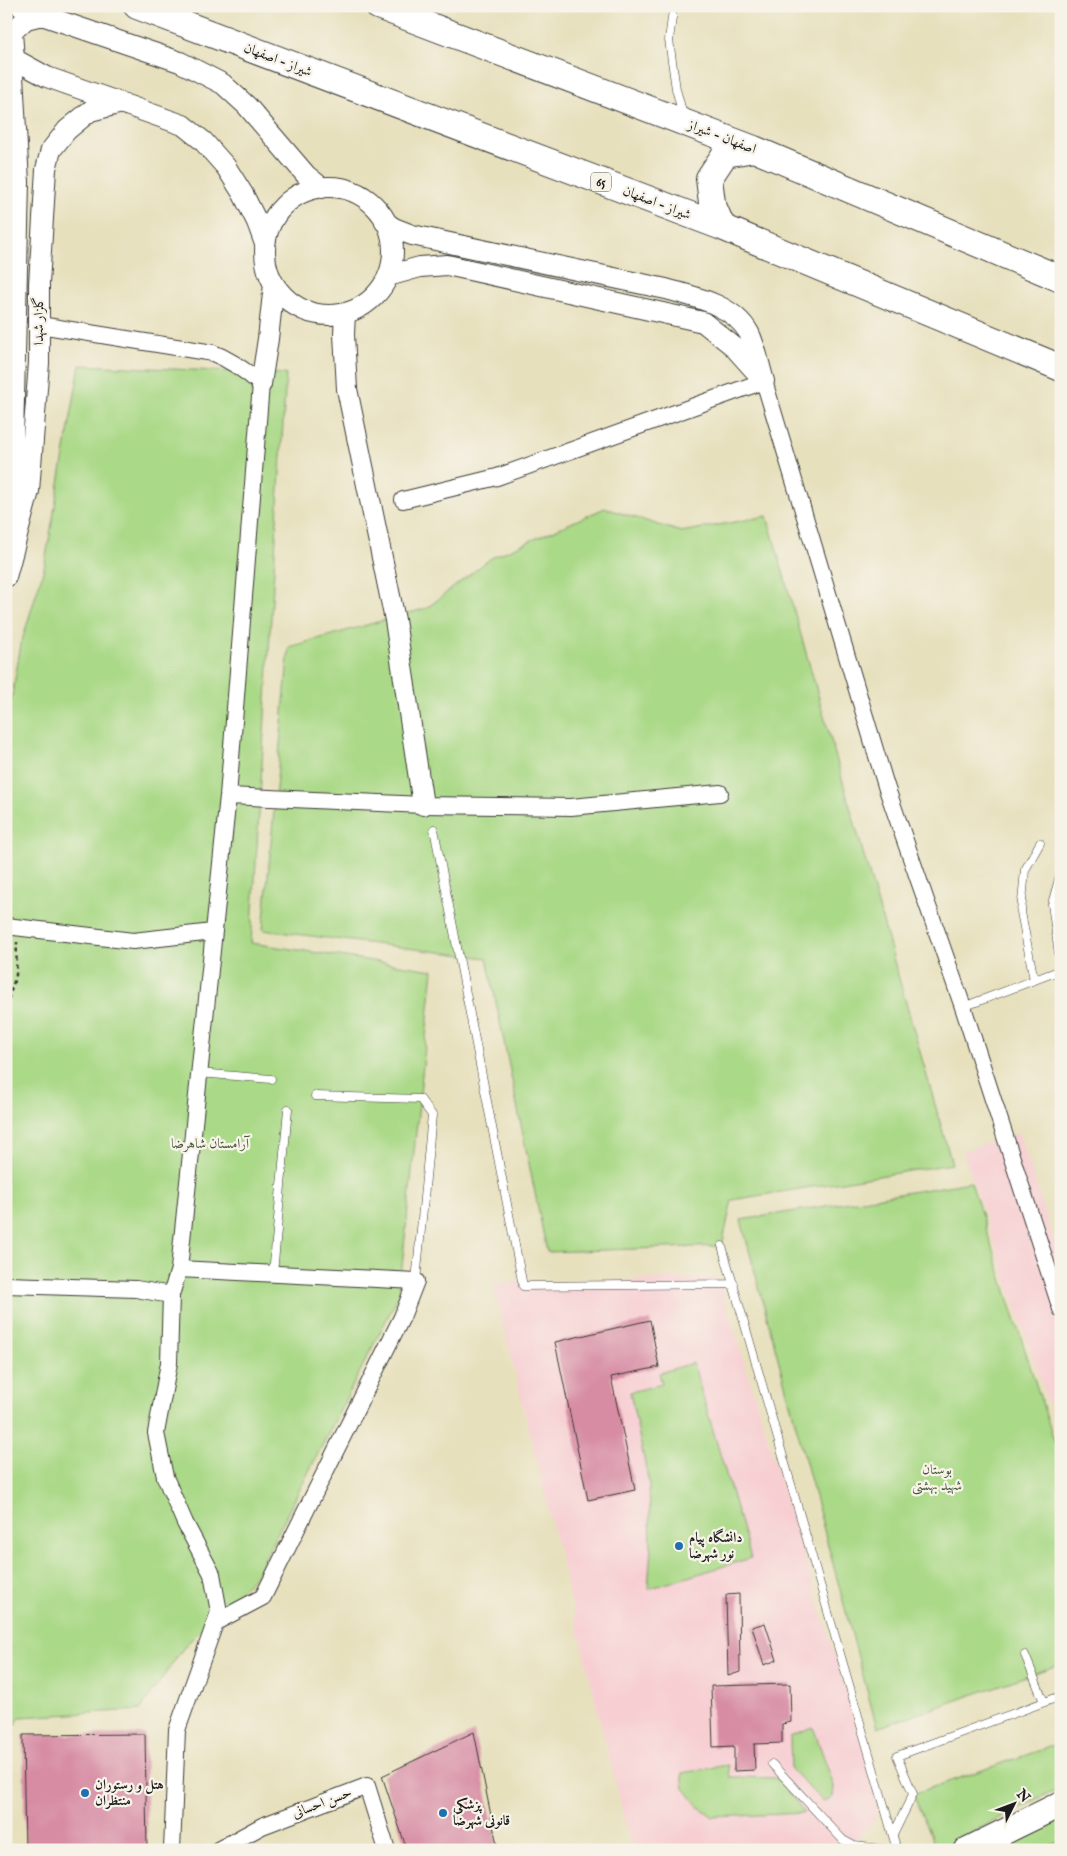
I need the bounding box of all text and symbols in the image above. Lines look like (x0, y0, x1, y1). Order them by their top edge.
street label: شیراز - اصفهان (241, 39, 315, 81)
street label: اصفهان - شیراز (683, 115, 759, 158)
road number: 65 (591, 172, 611, 192)
street label: شیراز - اصفهان (620, 182, 694, 224)
street label: گلزار شهدا (30, 297, 48, 345)
park label: آرامستان شاهرضا (171, 1135, 251, 1153)
park label: بوستان شهید بهشتی (912, 1461, 962, 1495)
place label: دانشگاه پیام نور شهرضا (689, 1528, 743, 1563)
marker: دانشگاه پیام نور شهرضا (673, 1540, 685, 1552)
place label: هتل و رستوران منتظران (95, 1776, 164, 1810)
north arrow (990, 1778, 1040, 1828)
street label: حسن احسانی (290, 1783, 354, 1823)
text: N (1012, 1785, 1034, 1806)
marker: هتل و رستوران منتظران (79, 1787, 91, 1799)
place label: پزشکی قانونی شهرضا (453, 1796, 510, 1830)
marker: پزشکی قانونی شهرضا (437, 1807, 449, 1819)

